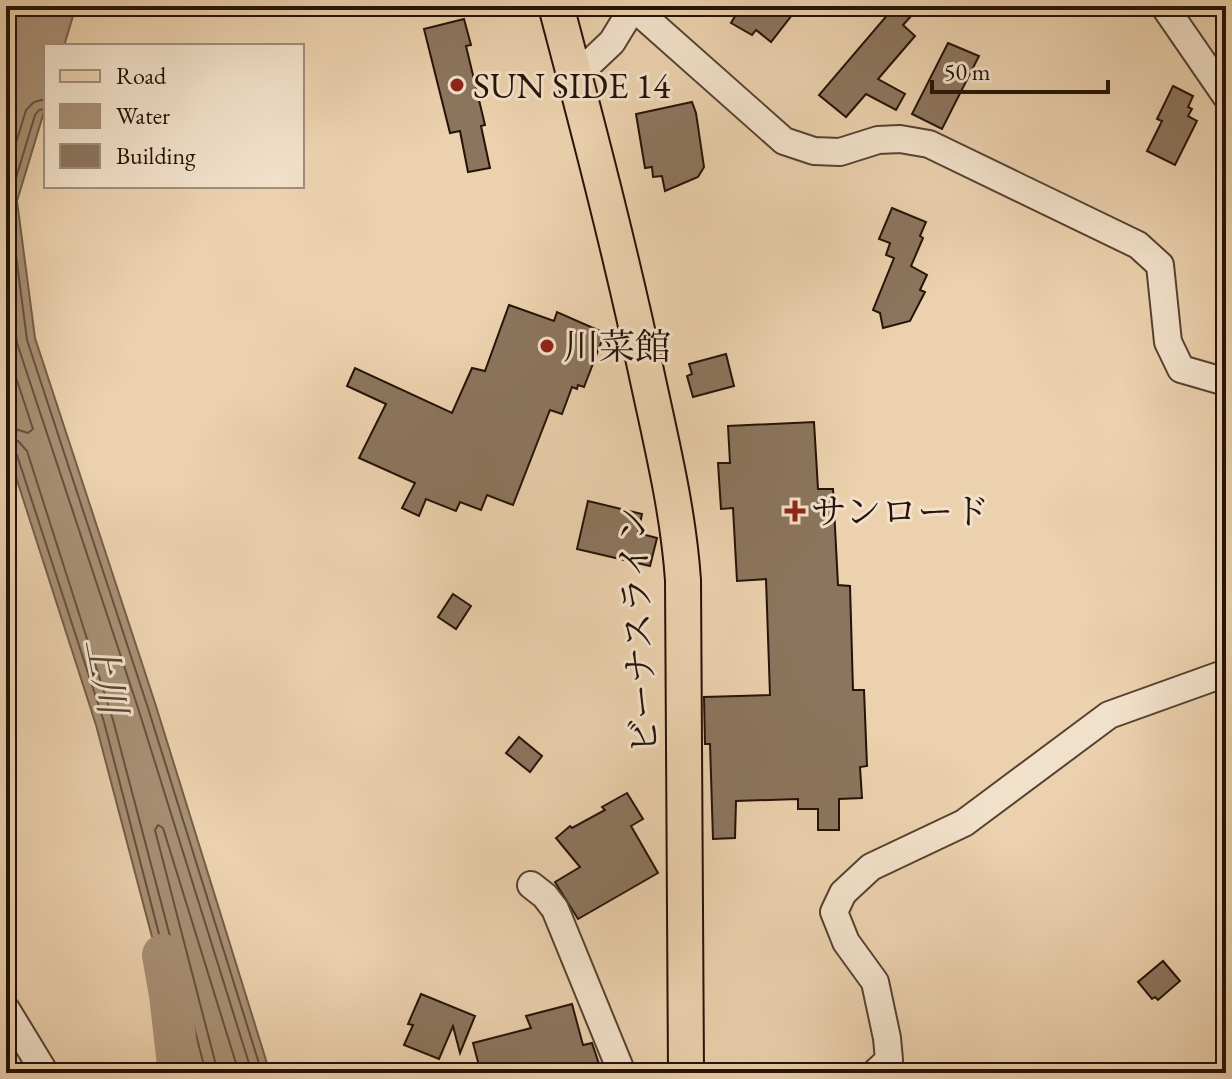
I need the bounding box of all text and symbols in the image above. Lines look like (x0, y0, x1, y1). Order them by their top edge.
legend (44, 44, 304, 188)
scale bar (932, 44, 1108, 94)
text: 50 m (944, 56, 991, 87)
text: Road (116, 60, 167, 91)
place label: SUN SIDE 14 (473, 62, 671, 109)
marker: SUN SIDE 14 (448, 76, 466, 94)
text: Water (116, 100, 170, 131)
text: Building (116, 140, 196, 171)
place label: 川菜館 (563, 323, 671, 370)
marker: 川菜館 (538, 337, 556, 355)
place label: サンロード (811, 488, 989, 535)
marker: サンロード (786, 502, 804, 520)
street label: ビーナスライン (608, 505, 668, 755)
water label: 上川 (76, 634, 139, 722)

